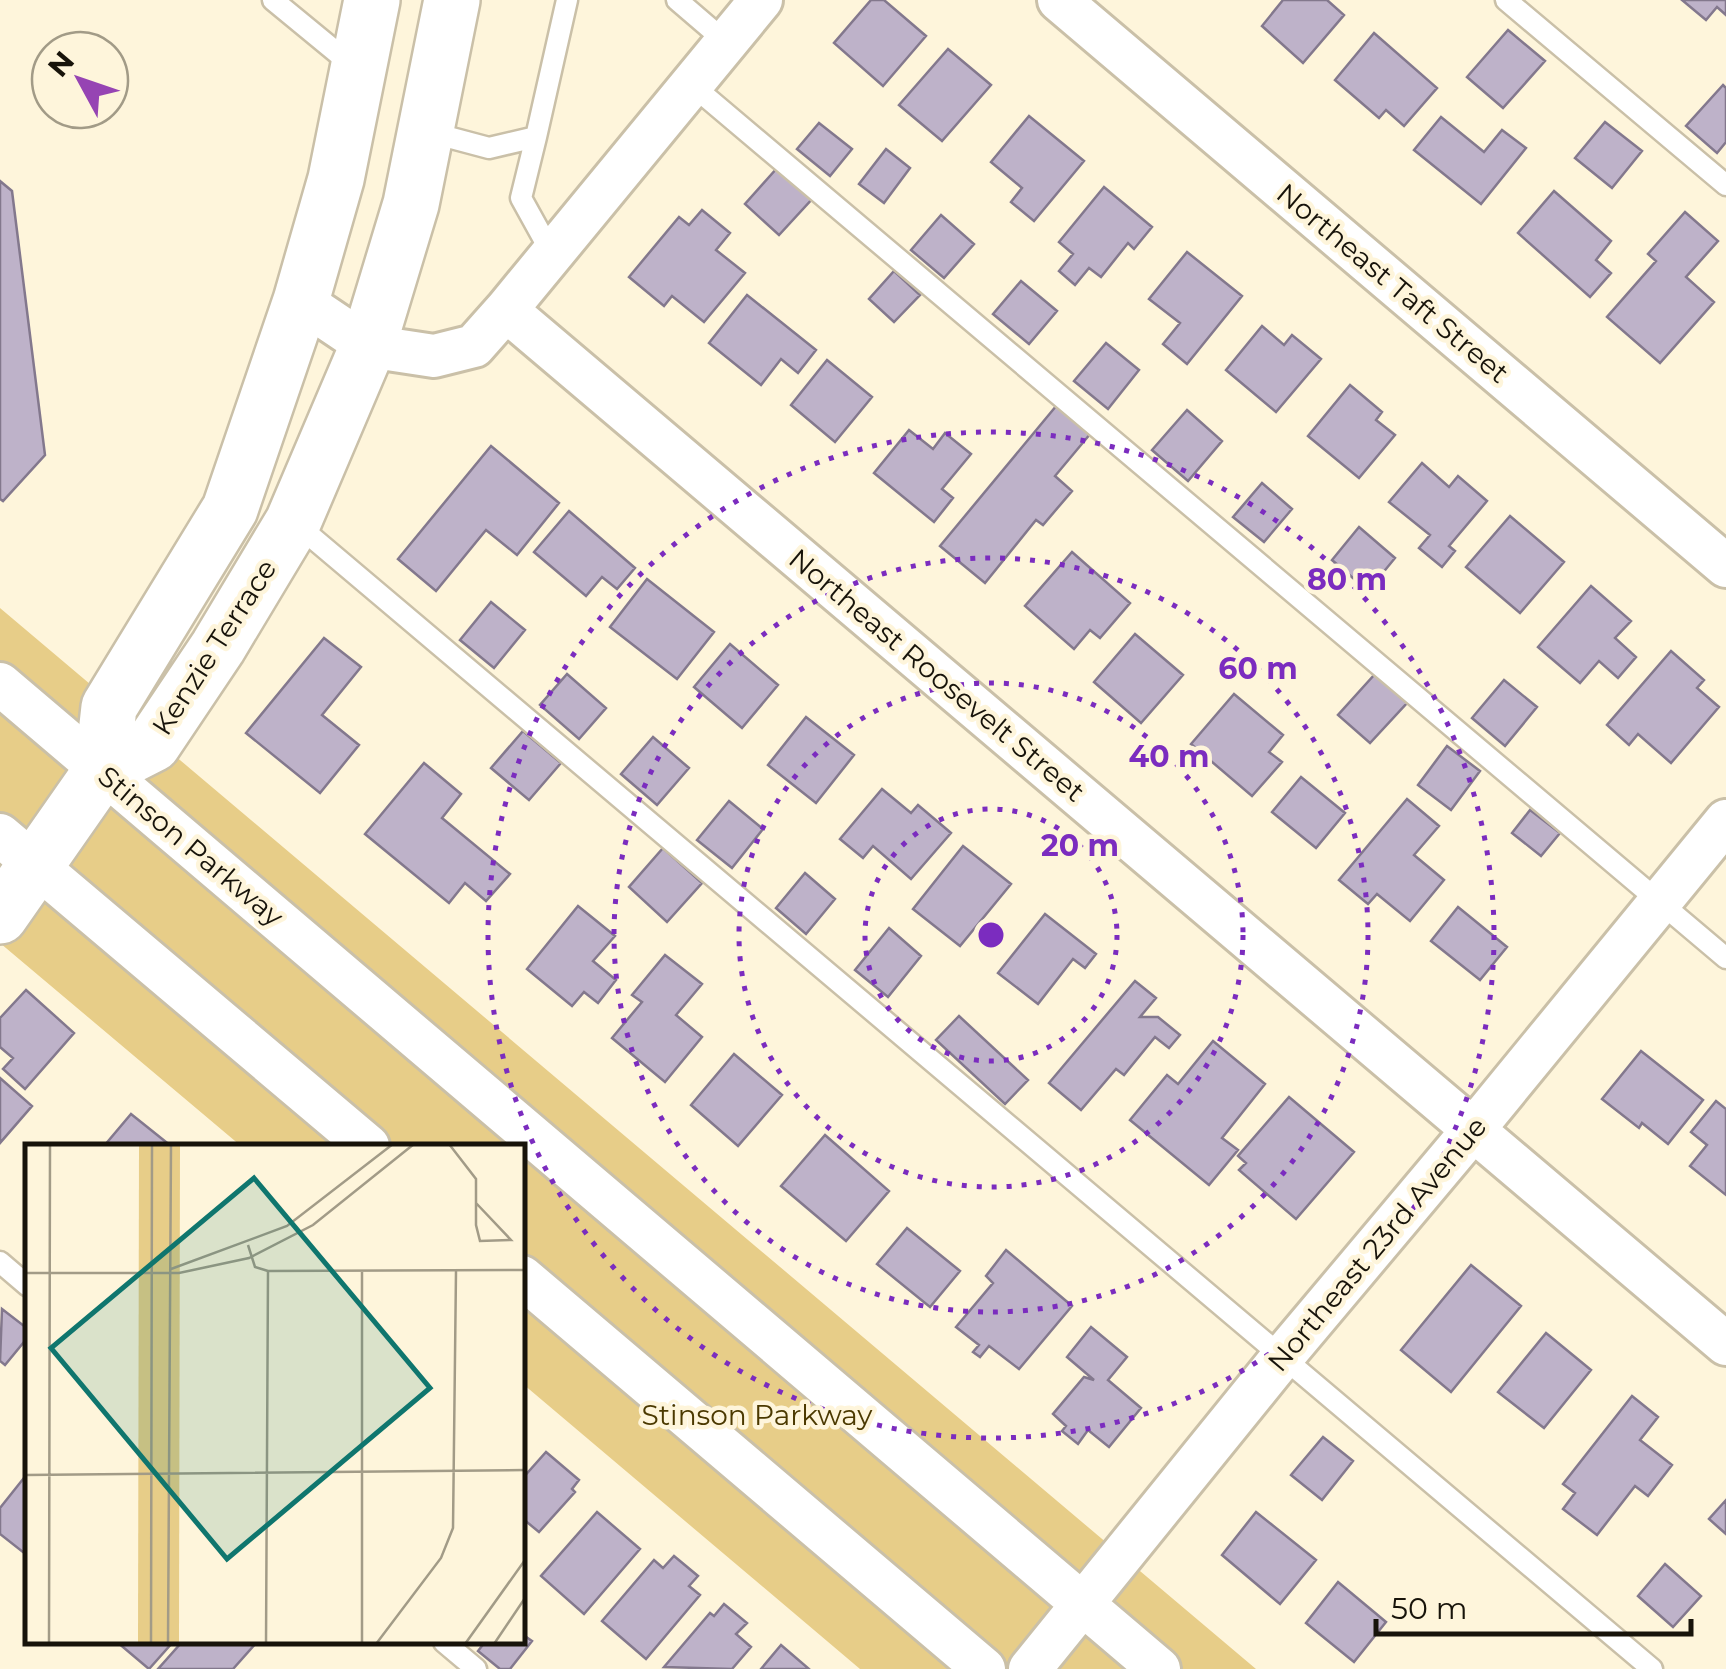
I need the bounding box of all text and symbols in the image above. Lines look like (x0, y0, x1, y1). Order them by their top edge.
north arrow (30, 30, 130, 130)
text: N (41, 44, 81, 84)
street label: Northeast Taft Street (1270, 176, 1516, 390)
street label: Northeast Roosevelt Street (782, 541, 1092, 809)
street label: Kenzie Terrace (145, 553, 283, 741)
text: 80 m (1307, 561, 1387, 598)
text: 60 m (1218, 650, 1298, 687)
text: 40 m (1129, 738, 1210, 775)
street label: Stinson Parkway (92, 759, 291, 934)
text: 20 m (1041, 827, 1119, 864)
centre of rings (973, 917, 1009, 953)
street label: Northeast 23rd Avenue (1260, 1110, 1494, 1378)
inset map (25, 1144, 525, 1644)
park label: Stinson Parkway (642, 1398, 873, 1432)
scale bar (1376, 1574, 1691, 1636)
text: 50 m (1391, 1590, 1468, 1627)

